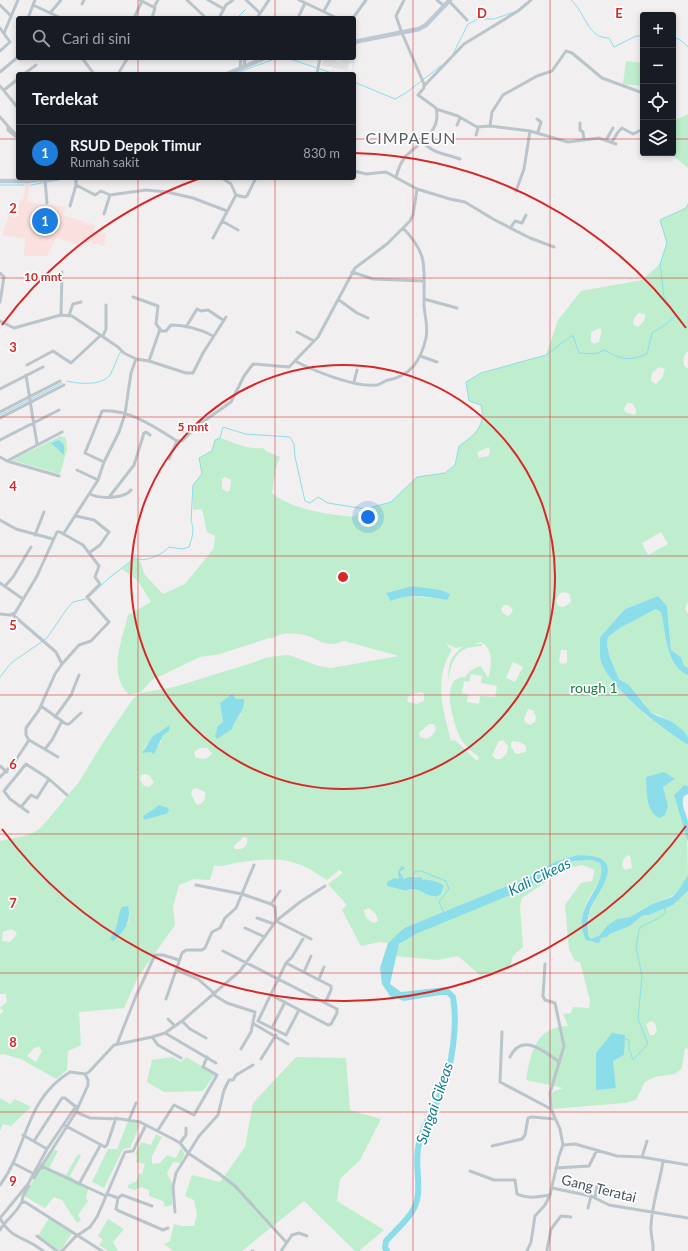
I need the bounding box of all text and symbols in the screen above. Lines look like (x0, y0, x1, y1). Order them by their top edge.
text: D (477, 5, 487, 21)
text: E (615, 5, 623, 21)
map controls (640, 12, 676, 156)
button: + (640, 12, 676, 48)
search box (16, 16, 356, 60)
icon: search (30, 27, 52, 49)
text: Cari di sini (62, 29, 130, 47)
button: − (640, 48, 676, 84)
button: locate (640, 84, 676, 120)
text: Terdekat (32, 88, 98, 109)
button: layers (640, 120, 676, 156)
district label: CIMPAEUN (366, 128, 456, 147)
text: RSUD Depok Timur (70, 136, 201, 154)
text: 1 (41, 145, 49, 161)
text: 830 m (303, 145, 340, 161)
text: Rumah sakit (70, 154, 139, 170)
text: 2 (9, 200, 17, 216)
pin: 1 (32, 206, 58, 236)
text: 10 mnt (24, 269, 63, 284)
text: 3 (9, 339, 17, 355)
text: 5 mnt (177, 419, 209, 434)
text: 4 (9, 478, 17, 494)
your location (358, 507, 378, 527)
centre of rings (336, 570, 350, 584)
text: 5 (9, 617, 17, 633)
park label: rough 1 (570, 679, 618, 696)
text: 6 (9, 756, 17, 772)
water label: Kali Cikeas (505, 853, 573, 899)
text: 7 (9, 895, 17, 911)
text: 8 (9, 1034, 17, 1050)
water label: Sungai Cikeas (412, 1060, 456, 1146)
street label: Gang Teratai (560, 1170, 638, 1206)
text: 9 (9, 1173, 17, 1189)

